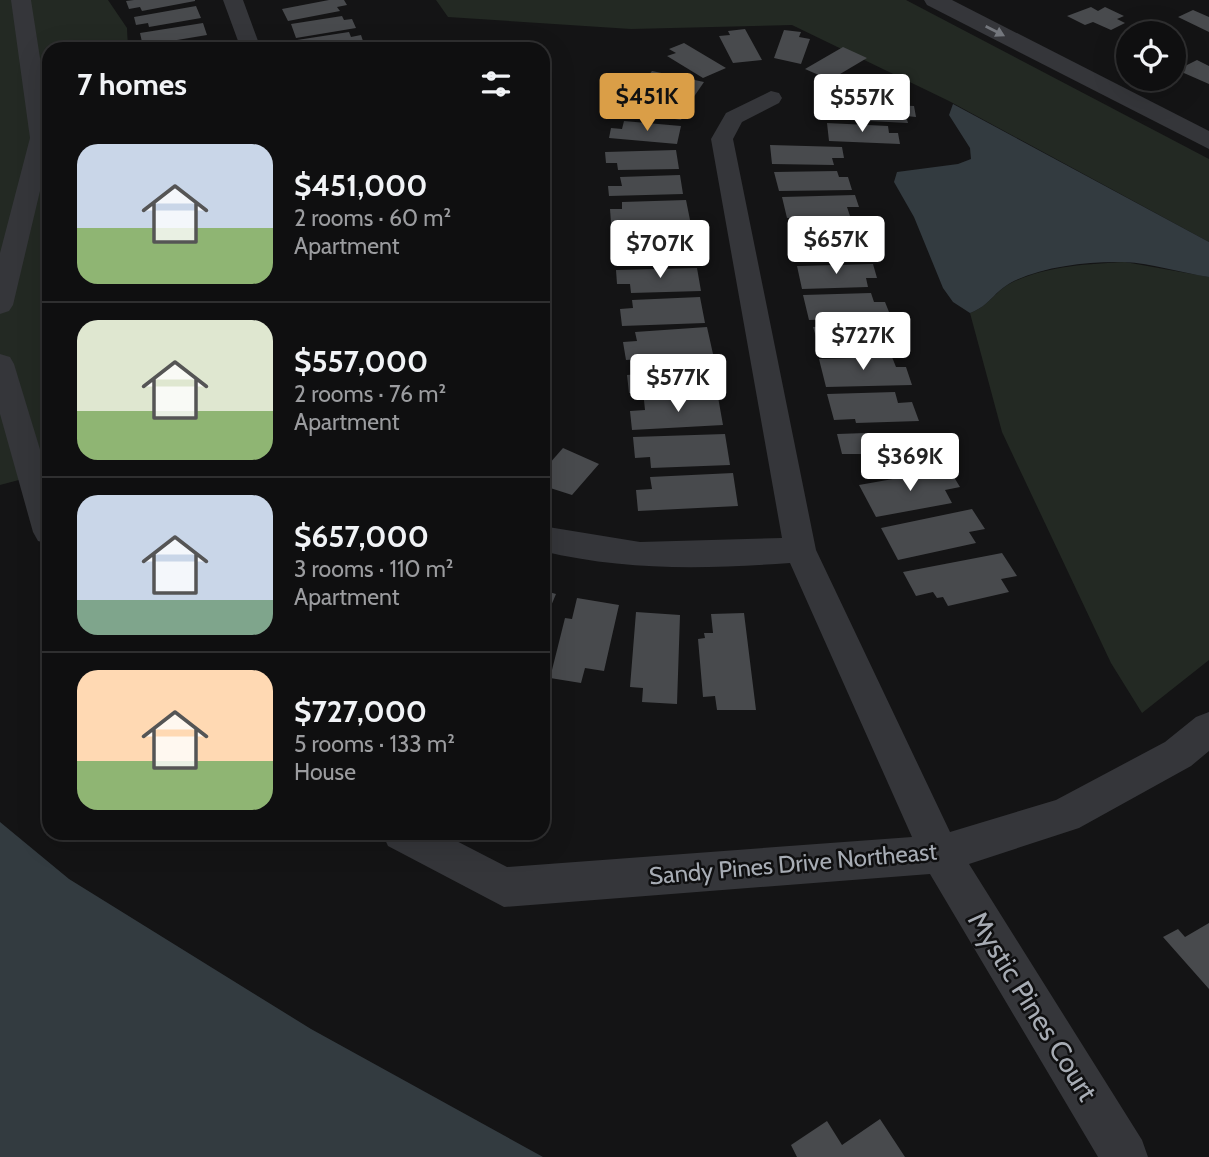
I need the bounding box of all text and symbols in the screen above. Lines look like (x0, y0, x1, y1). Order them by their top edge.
map controls (1116, 21, 1186, 91)
button: locate (1116, 21, 1186, 91)
one-way arrow (986, 25, 1006, 37)
icon: filters (477, 65, 515, 103)
text: 7 homes (77, 66, 187, 103)
pin: $451K (598, 74, 696, 133)
pin: $557K (813, 74, 911, 134)
text: $451K (616, 82, 678, 110)
text: $557K (830, 83, 894, 111)
text: $451,000 (294, 167, 427, 204)
icon: home (133, 172, 217, 256)
text: 2 rooms · 60 m² (294, 204, 451, 232)
pin: $657K (787, 216, 885, 276)
pin: $707K (611, 220, 709, 280)
text: $657K (804, 225, 868, 253)
text: $707K (626, 229, 694, 257)
text: Apartment (294, 232, 399, 260)
pin: $727K (814, 312, 912, 372)
text: $727K (831, 321, 895, 349)
text: $557,000 (294, 343, 428, 380)
icon: home (133, 348, 217, 432)
pin: $577K (629, 354, 727, 414)
text: $577K (646, 363, 710, 391)
text: 2 rooms · 76 m² (294, 380, 446, 408)
text: Apartment (294, 408, 399, 436)
pin: $369K (861, 434, 959, 493)
text: $369K (877, 442, 943, 470)
text: $657,000 (294, 518, 429, 555)
icon: home (133, 523, 217, 607)
text: 3 rooms · 110 m² (294, 555, 453, 583)
text: Apartment (294, 583, 399, 611)
text: $727,000 (294, 693, 427, 730)
icon: home (133, 698, 217, 782)
text: 5 rooms · 133 m² (294, 730, 455, 758)
text: House (294, 758, 356, 786)
street label: Sandy Pines Drive Northeast (648, 836, 938, 891)
street label: Mystic Pines Court (961, 905, 1105, 1107)

